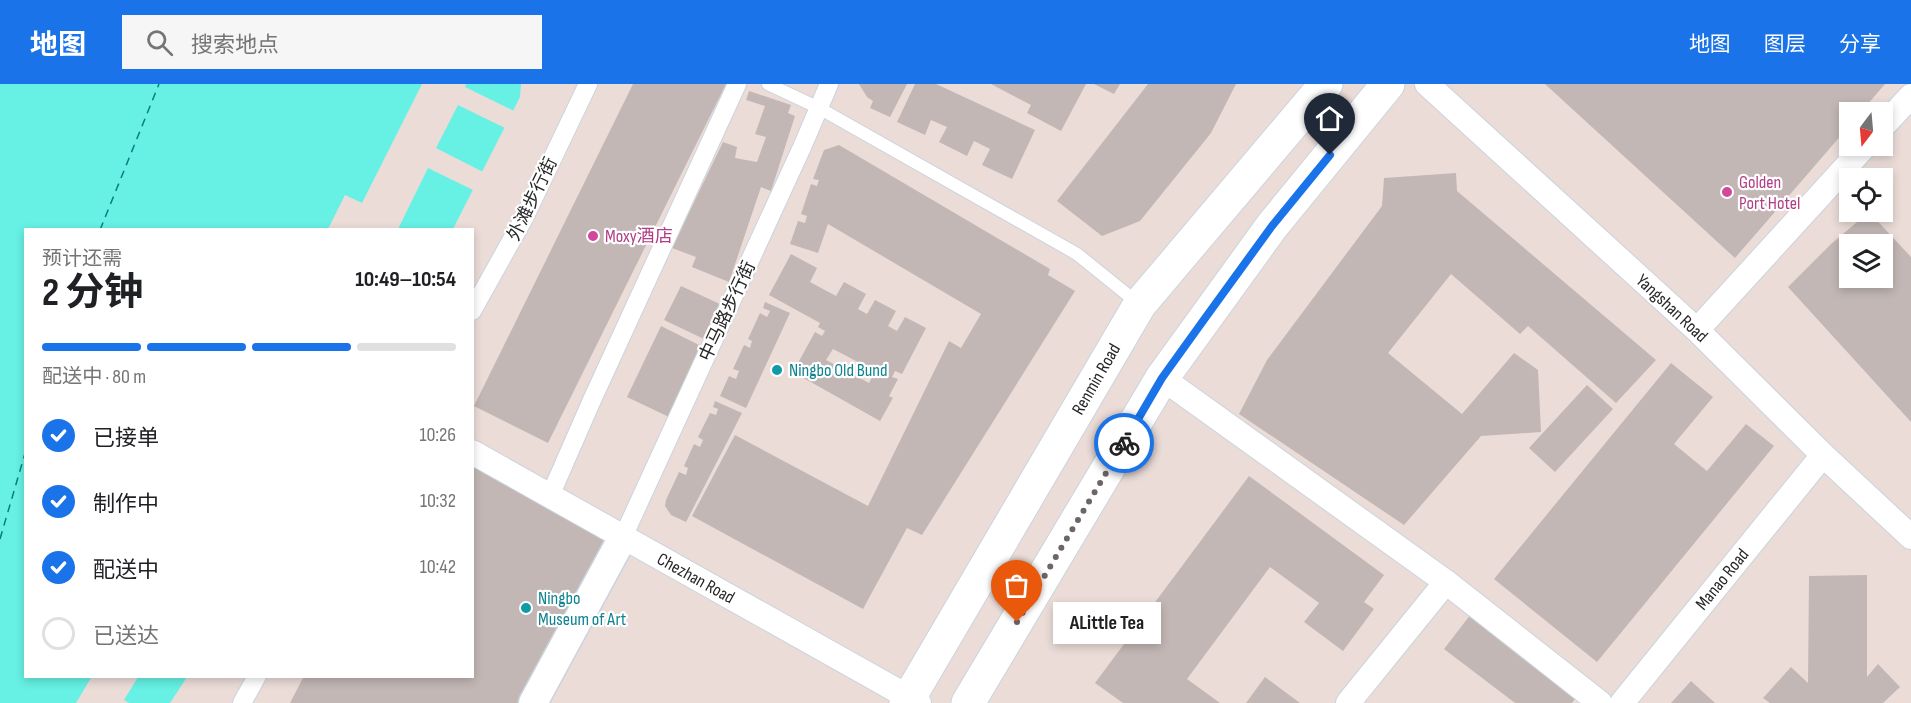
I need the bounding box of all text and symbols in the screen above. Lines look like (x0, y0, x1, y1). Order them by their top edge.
search box (122, 15, 542, 69)
icon: search (143, 26, 176, 59)
text: 地图 (30, 29, 86, 62)
text: 搜索地点 (191, 32, 279, 59)
text: 地图 (1689, 32, 1731, 57)
text: 图层 (1764, 32, 1806, 57)
text: 分享 (1839, 32, 1881, 57)
pin (1304, 93, 1355, 155)
icon: home (1313, 102, 1346, 135)
north arrow (1839, 102, 1893, 156)
map controls (1839, 102, 1893, 288)
street label: 外滩步行街 (503, 154, 562, 244)
button: locate (1839, 168, 1893, 222)
place label: Golden Port Hotel (1739, 172, 1800, 214)
marker: Golden Port Hotel (1720, 185, 1734, 199)
place label: Moxy酒店 (605, 226, 673, 247)
marker: Moxy酒店 (586, 229, 600, 243)
button: layers (1839, 234, 1893, 288)
text: 预计还需 (42, 247, 122, 271)
street label: 中马路步行街 (695, 258, 760, 365)
text: 10:49–10:54 (355, 266, 456, 293)
text: 2 分钟 (42, 270, 143, 317)
street label: Yangshan Road (1632, 270, 1712, 347)
street label: Renmin Road (1068, 340, 1125, 418)
place label: Ningbo Old Bund (789, 360, 888, 381)
marker: Ningbo Old Bund (770, 363, 784, 377)
text: 配送中 · 80 m (42, 365, 146, 389)
courier (1094, 413, 1154, 473)
icon: check (42, 419, 75, 452)
text: 10:26 (420, 423, 456, 447)
text: 已接单 (93, 425, 159, 452)
icon: bike (1108, 427, 1141, 460)
icon: check (42, 485, 75, 518)
text: 10:32 (420, 489, 456, 513)
text: 制作中 (93, 491, 159, 518)
street label: Manao Road (1691, 545, 1753, 614)
street label: Chezhan Road (653, 549, 738, 608)
icon: check (42, 551, 75, 584)
text: 10:42 (420, 555, 456, 579)
text: 配送中 (93, 557, 159, 584)
pin (991, 560, 1042, 622)
icon: bag (1000, 569, 1033, 602)
place label: Ningbo Museum of Art (538, 588, 627, 630)
marker: Ningbo Museum of Art (519, 601, 533, 615)
callout: ALittle Tea (1053, 601, 1161, 643)
text: ALittle Tea (1070, 611, 1144, 635)
text: 已送达 (93, 623, 159, 650)

